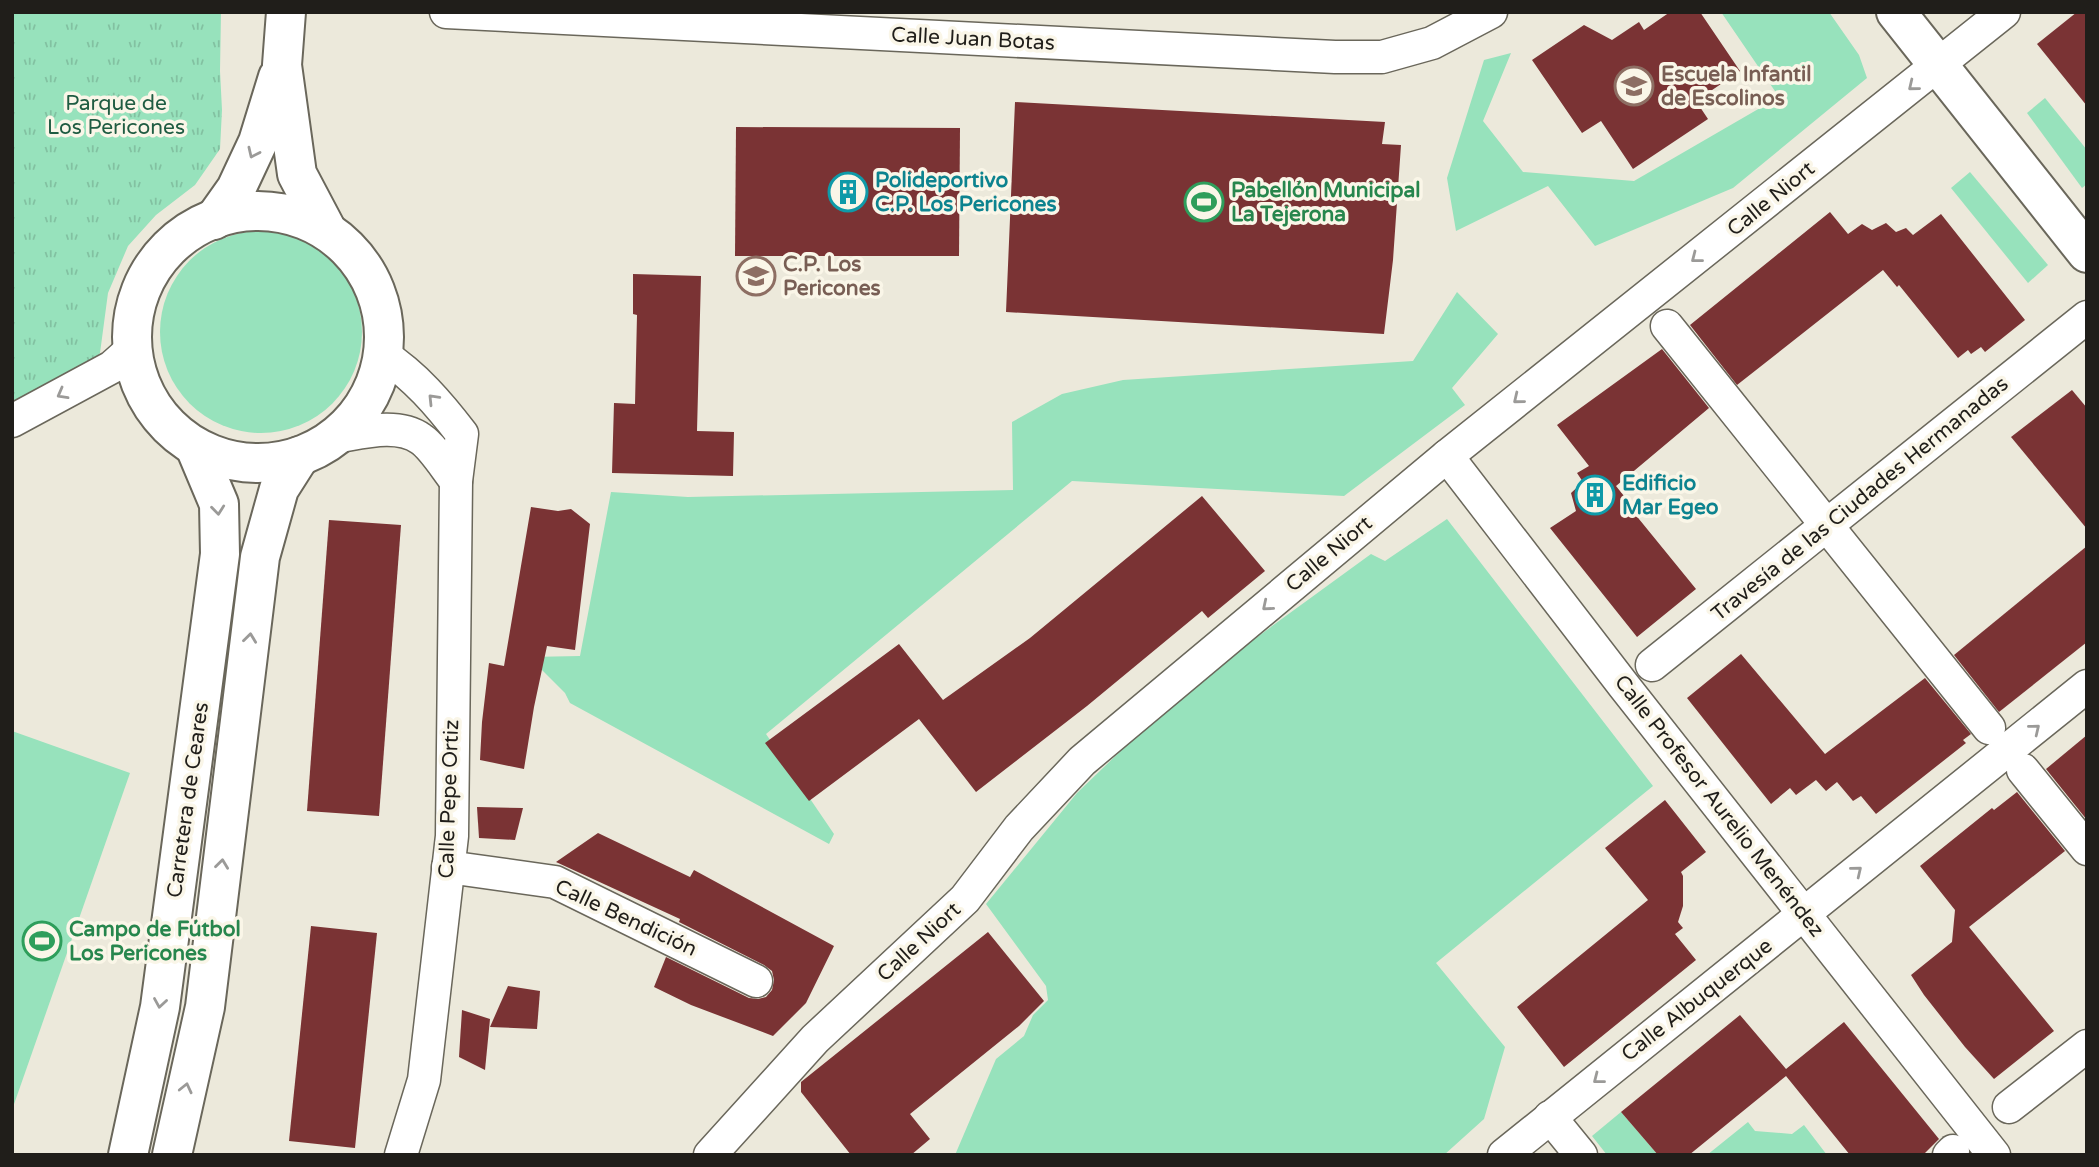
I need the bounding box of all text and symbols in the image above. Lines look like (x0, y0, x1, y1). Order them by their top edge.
street label: Calle Juan Botas (891, 22, 1055, 56)
place label: Escuela Infantil de Escolinos (1661, 62, 1812, 111)
school or university icon: Escuela Infantil de Escolinos (1613, 65, 1655, 107)
one-way arrow (1908, 77, 1920, 90)
park label: Parque de Los Pericones (47, 91, 185, 140)
one-way arrow (247, 146, 261, 158)
street label: Calle Niort (1722, 156, 1820, 242)
place label: Polideportivo C.P. Los Pericones (875, 168, 1056, 217)
building icon: Polideportivo C.P. Los Pericones (827, 171, 869, 213)
place label: Pabellón Municipal La Tejerona (1231, 178, 1421, 227)
sports icon: Pabellón Municipal La Tejerona (1183, 181, 1225, 223)
one-way arrow (1692, 249, 1704, 262)
place label: C.P. Los Pericones (783, 252, 881, 301)
school or university icon: C.P. Los Pericones (735, 255, 777, 297)
street label: Travesía de las Ciudades Hermanadas (1707, 371, 2013, 627)
one-way arrow (57, 386, 69, 399)
one-way arrow (1514, 391, 1526, 404)
one-way arrow (428, 394, 441, 407)
place label: Edificio Mar Egeo (1622, 471, 1719, 520)
building icon: Edificio Mar Egeo (1574, 474, 1616, 516)
one-way arrow (210, 505, 225, 516)
street label: Calle Niort (1281, 511, 1377, 597)
one-way arrow (1262, 598, 1275, 611)
one-way arrow (243, 632, 258, 644)
street label: Calle Profesor Aurelio Menéndez (1609, 670, 1829, 942)
street label: Carretera de Ceares (162, 701, 214, 899)
street label: Calle Pepe Ortiz (434, 719, 464, 879)
one-way arrow (2026, 725, 2039, 737)
one-way arrow (215, 858, 230, 870)
one-way arrow (1850, 867, 1862, 880)
street label: Calle Bendición (551, 874, 701, 962)
street label: Calle Niort (872, 897, 966, 987)
place label: Campo de Fútbol Los Pericones (69, 917, 241, 966)
sports icon: Campo de Fútbol Los Pericones (21, 920, 63, 962)
street label: Calle Albuquerque (1617, 933, 1778, 1067)
one-way arrow (153, 997, 168, 1009)
one-way arrow (1593, 1070, 1605, 1083)
one-way arrow (178, 1082, 193, 1094)

